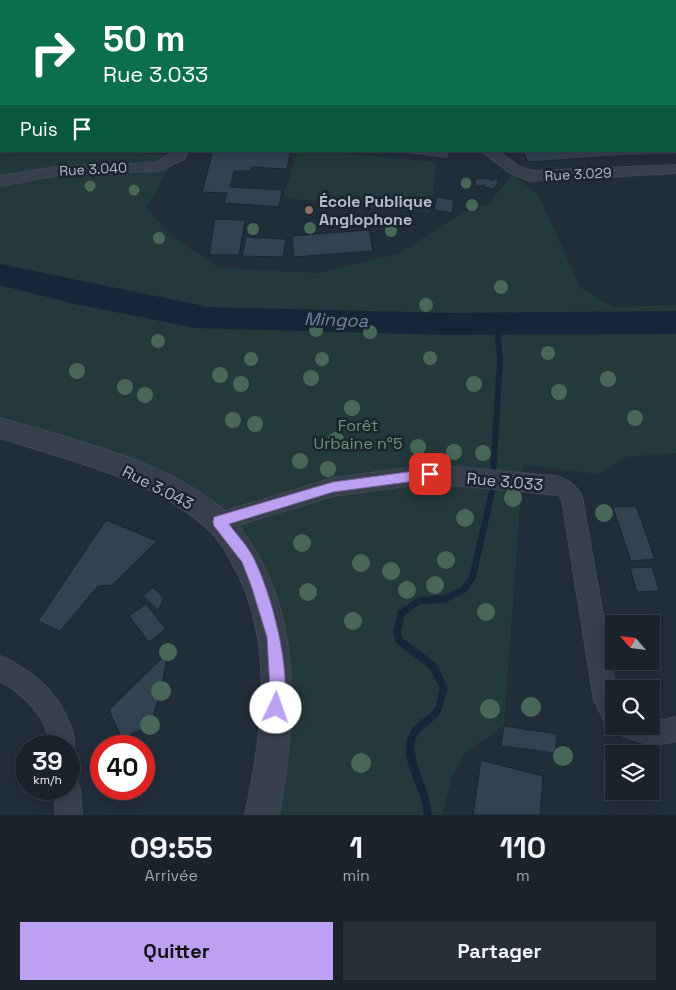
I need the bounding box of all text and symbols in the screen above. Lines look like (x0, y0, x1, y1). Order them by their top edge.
text: 50 m (103, 17, 185, 61)
icon: right (20, 20, 85, 85)
text: Rue 3.033 (103, 60, 208, 88)
icon: arrive (68, 115, 96, 143)
text: Puis (20, 117, 58, 142)
street label: Rue 3.040 (59, 158, 127, 180)
street label: Rue 3.029 (544, 163, 612, 185)
place label: École Publique Anglophone (319, 191, 432, 230)
marker: École Publique Anglophone (303, 204, 315, 216)
water label: Mingoa (304, 307, 369, 332)
park label: Forêt Urbaine n°5 (314, 415, 403, 454)
pin (409, 453, 451, 495)
icon: arrive (416, 460, 444, 488)
street label: Rue 3.043 (119, 461, 197, 514)
street label: Rue 3.033 (466, 468, 544, 495)
north arrow (605, 615, 660, 670)
map controls (605, 615, 660, 800)
button: search (605, 680, 660, 735)
position arrow (249, 681, 301, 733)
speed limit sign: 40 (90, 735, 155, 800)
text: 39 (32, 745, 63, 777)
button: layers (605, 745, 660, 800)
text: km/h (33, 772, 62, 788)
text: 09:55 (130, 828, 213, 867)
text: 1 (349, 828, 363, 867)
text: 110 (500, 828, 546, 867)
text: Arrivée (145, 865, 198, 886)
text: min (342, 865, 370, 886)
text: m (516, 865, 530, 886)
button: Quitter (20, 922, 333, 980)
button: Partager (343, 922, 656, 980)

